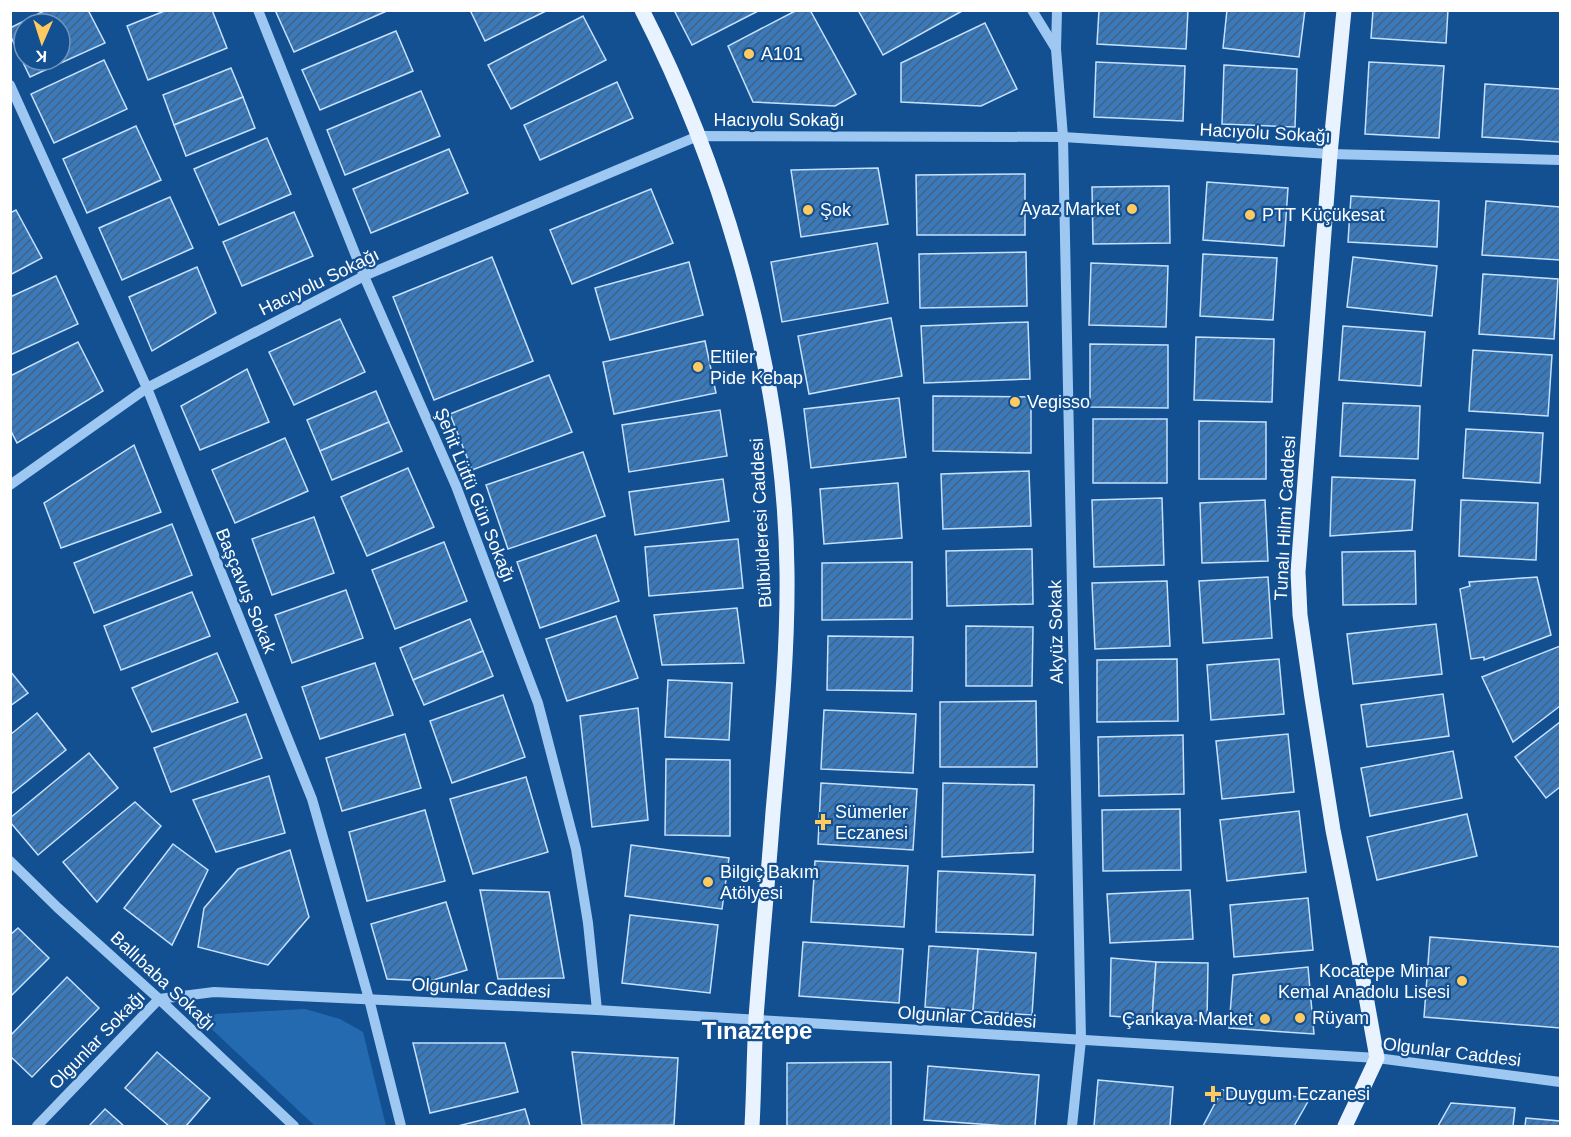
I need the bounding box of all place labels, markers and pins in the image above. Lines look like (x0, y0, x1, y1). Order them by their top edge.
place label: A101 (761, 44, 803, 64)
marker: A101 (742, 47, 756, 61)
place label: Ayaz Market (1020, 199, 1120, 219)
place label: Şok (820, 200, 852, 220)
marker: Ayaz Market (1125, 202, 1139, 216)
marker: Şok (801, 203, 815, 217)
place label: PTT Küçükesat (1262, 205, 1385, 225)
marker: PTT Küçükesat (1243, 208, 1257, 222)
place label: Eltiler Pide Kebap (710, 347, 803, 388)
marker: Eltiler Pide Kebap (691, 360, 705, 374)
place label: Vegisso (1027, 392, 1090, 412)
marker: Vegisso (1008, 395, 1022, 409)
place label: Sümerler Eczanesi (835, 802, 908, 843)
marker: Sümerler Eczanesi (816, 815, 830, 829)
place label: Bilgiç Bakım Atölyesi (720, 862, 819, 903)
marker: Bilgiç Bakım Atölyesi (701, 875, 715, 889)
place label: Kocatepe Mimar Kemal Anadolu Lisesi (1278, 961, 1450, 1002)
marker: Kocatepe Mimar Kemal Anadolu Lisesi (1455, 974, 1469, 988)
place label: Rüyam (1312, 1008, 1369, 1028)
place label: Çankaya Market (1122, 1009, 1253, 1029)
marker: Rüyam (1293, 1011, 1307, 1025)
marker: Çankaya Market (1258, 1012, 1272, 1026)
place label: Duygum Eczanesi (1225, 1084, 1370, 1104)
marker: Duygum Eczanesi (1206, 1087, 1220, 1101)

